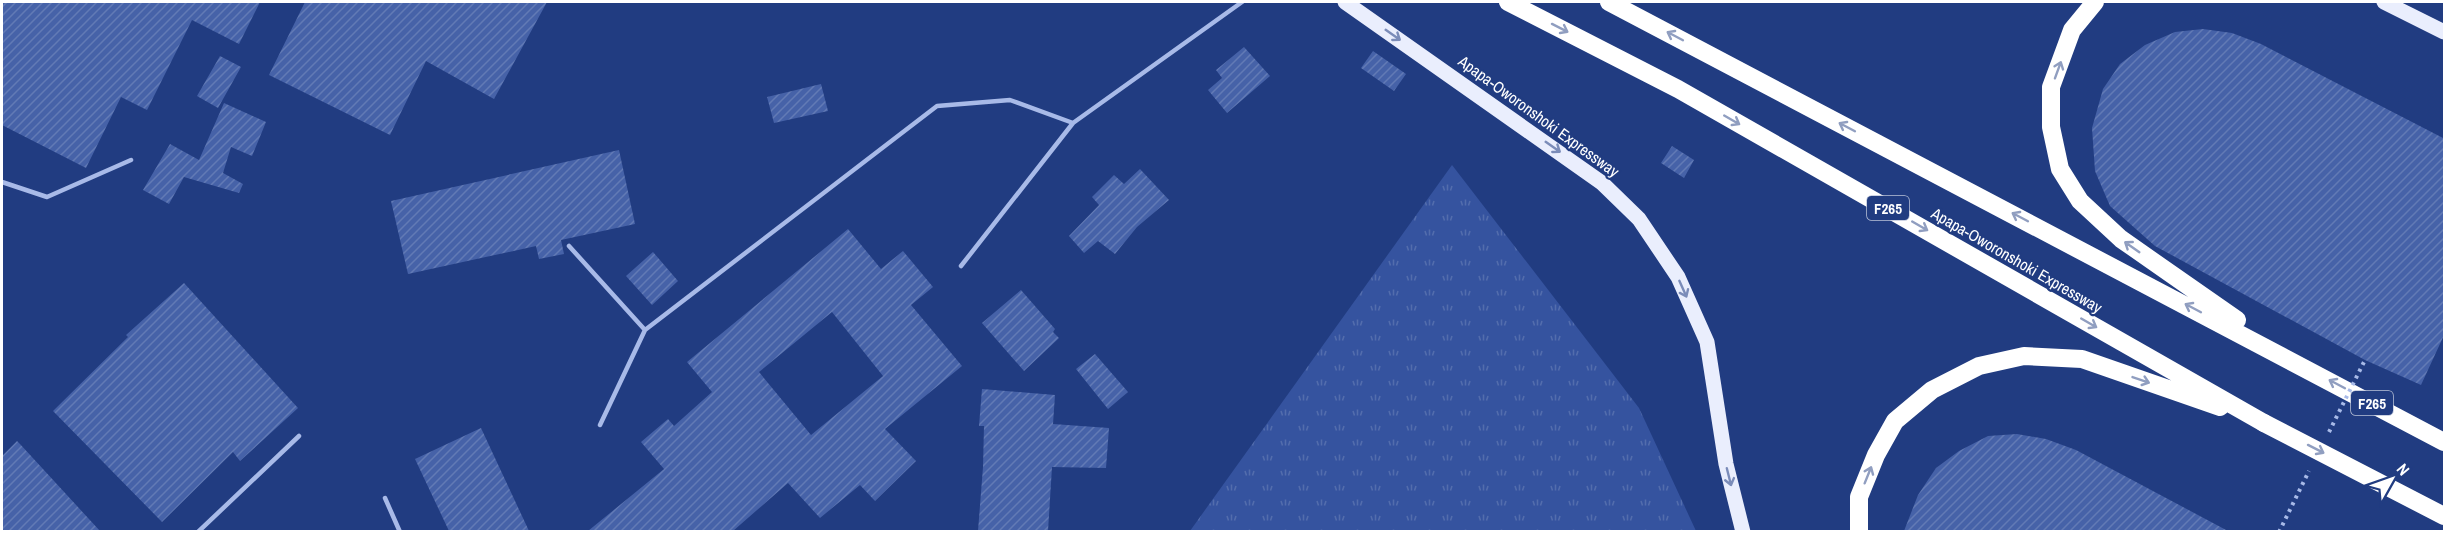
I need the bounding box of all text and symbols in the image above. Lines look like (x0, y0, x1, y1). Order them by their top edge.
one-way arrow (1551, 22, 1568, 34)
one-way arrow (1385, 29, 1401, 41)
one-way arrow (1666, 30, 1684, 41)
street label: Apapa-Oworonshoki Expressway (1453, 50, 1624, 182)
one-way arrow (2053, 61, 2064, 79)
one-way arrow (1723, 114, 1740, 126)
one-way arrow (1839, 121, 1856, 133)
one-way arrow (1544, 141, 1560, 154)
road number: F265 (1867, 196, 1909, 220)
street label: Apapa-Oworonshoki Expressway (1927, 201, 2107, 318)
one-way arrow (2012, 211, 2029, 223)
one-way arrow (1911, 221, 1928, 233)
one-way arrow (2124, 241, 2140, 253)
one-way arrow (1678, 279, 1690, 297)
one-way arrow (2184, 302, 2202, 313)
one-way arrow (2080, 317, 2097, 329)
one-way arrow (2132, 375, 2150, 386)
one-way arrow (2329, 378, 2347, 389)
road number: F265 (2351, 391, 2393, 415)
one-way arrow (2306, 444, 2324, 456)
north arrow (2362, 449, 2422, 509)
text: N (2392, 459, 2415, 480)
one-way arrow (1863, 466, 1874, 484)
one-way arrow (1724, 467, 1735, 486)

